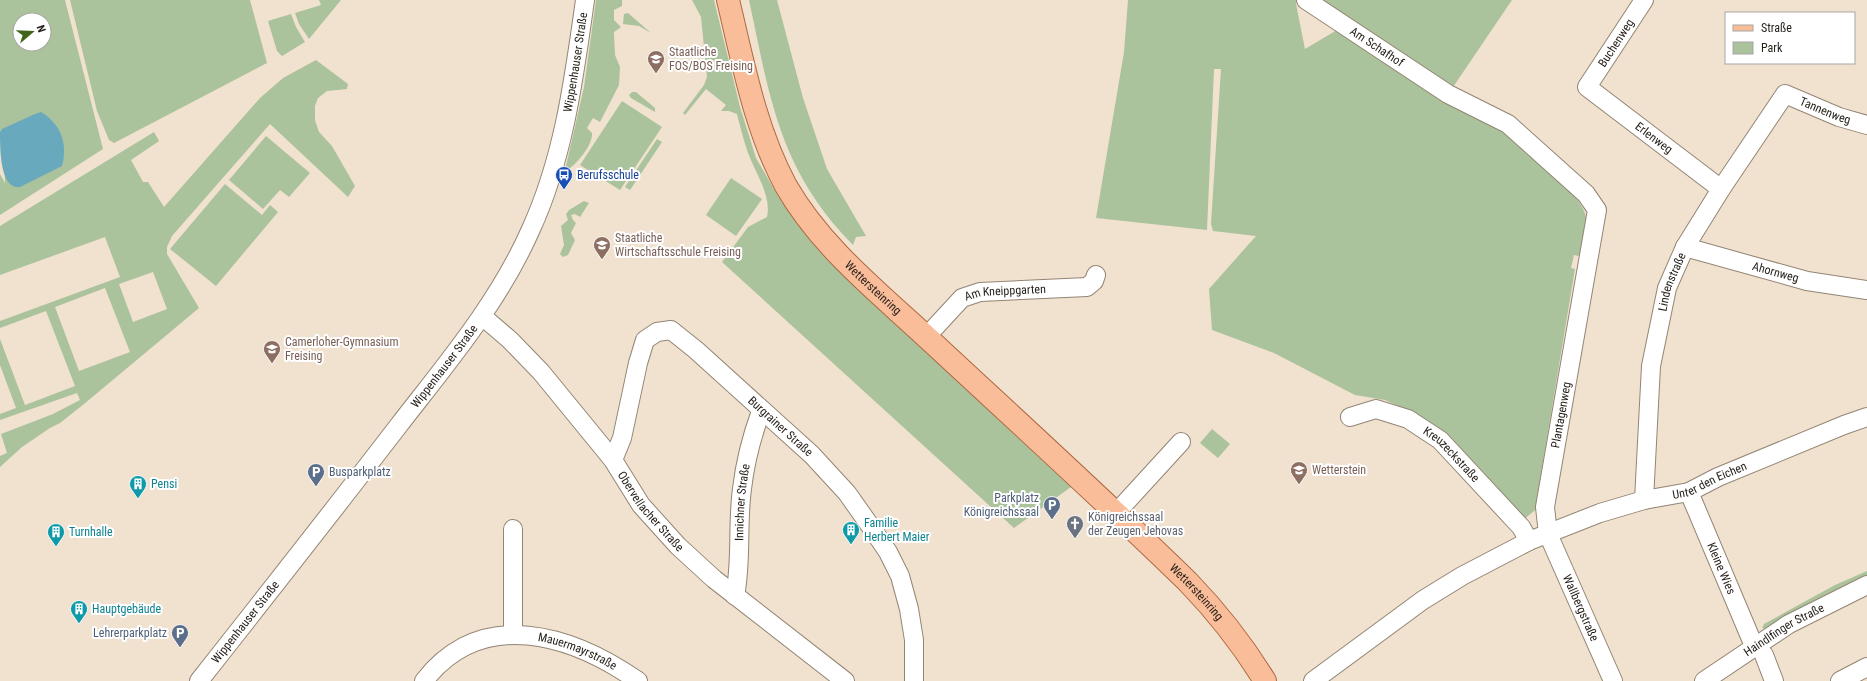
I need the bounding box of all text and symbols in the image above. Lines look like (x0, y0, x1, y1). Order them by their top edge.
street label: Wippenhauser Straße (560, 11, 590, 113)
north arrow (12, 12, 52, 52)
legend (1725, 12, 1855, 64)
street label: Buchenweg (1595, 16, 1637, 70)
text: Straße (1761, 21, 1792, 35)
text: N (34, 24, 48, 34)
street label: Am Schafhof (1347, 24, 1407, 70)
text: Park (1761, 41, 1783, 55)
place label: Staatliche FOS/BOS Freising (669, 45, 753, 73)
school or university icon: Staatliche FOS/BOS Freising (646, 49, 666, 74)
street label: Tannenweg (1798, 94, 1852, 127)
street label: Erlenweg (1632, 119, 1675, 157)
bus stop icon: Berufsschule (554, 165, 574, 190)
place label: Berufsschule (577, 168, 639, 182)
place label: Staatliche Wirtschaftsschule Freising (615, 231, 741, 259)
school or university icon: Staatliche Wirtschaftsschule Freising (592, 235, 612, 260)
street label: Lindenstraße (1655, 250, 1689, 313)
street label: Wettersteinring (842, 258, 904, 318)
street label: Ahornweg (1751, 259, 1800, 285)
street label: Am Kneippgarten (963, 282, 1046, 304)
street label: Wippenhauser Straße (408, 322, 481, 411)
place label: Camerloher-Gymnasium Freising (285, 335, 398, 363)
school or university icon: Camerloher-Gymnasium Freising (262, 339, 282, 364)
street label: Plantagenweg (1548, 381, 1574, 449)
street label: Burgrainer Straße (745, 394, 816, 460)
street label: Kreuzeckstraße (1421, 424, 1483, 485)
street label: Unter den Eichen (1671, 459, 1749, 502)
school or university icon: Wetterstein (1289, 460, 1309, 485)
parking icon: Busparkplatz (306, 462, 326, 487)
street label: Innichner Straße (732, 462, 753, 541)
place label: Wetterstein (1312, 463, 1366, 477)
place label: Busparkplatz (329, 465, 391, 479)
street label: Obervellacher Straße (615, 469, 687, 555)
building icon: Pensi (128, 474, 148, 499)
place label: Pensi (151, 477, 177, 491)
place label: Parkplatz Königreichssaal (964, 491, 1039, 519)
parking icon: Parkplatz Königreichssaal (1042, 495, 1062, 520)
place label: Königreichssaal der Zeugen Jehovas (1088, 510, 1183, 538)
church icon: Königreichssaal der Zeugen Jehovas (1065, 514, 1085, 539)
place label: Familie Herbert Maier (864, 516, 930, 544)
building icon: Familie Herbert Maier (841, 520, 861, 545)
building icon: Turnhalle (46, 522, 66, 547)
place label: Turnhalle (69, 525, 113, 539)
street label: Kleine Wies (1704, 540, 1738, 596)
street label: Wettersteinring (1167, 561, 1226, 623)
street label: Wallbergstraße (1560, 572, 1602, 644)
street label: Wippenhauser Straße (209, 578, 282, 666)
building icon: Hauptgebäude (69, 599, 89, 624)
street label: Haindlfinger Straße (1741, 600, 1827, 659)
place label: Hauptgebäude (92, 602, 161, 616)
parking icon: Lehrerparkplatz (170, 623, 190, 648)
place label: Lehrerparkplatz (93, 626, 167, 640)
street label: Mauermayrstraße (537, 630, 620, 673)

